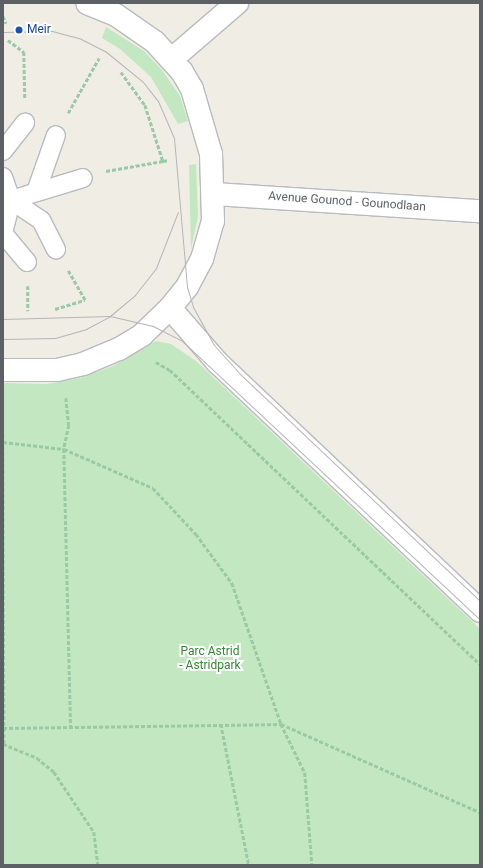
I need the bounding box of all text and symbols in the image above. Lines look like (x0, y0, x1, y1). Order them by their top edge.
place label: Meir (27, 23, 51, 37)
marker: Meir (14, 25, 24, 35)
street label: Avenue Gounod - Gounodlaan (268, 189, 426, 215)
park label: Parc Astrid - Astridpark (179, 645, 241, 673)

